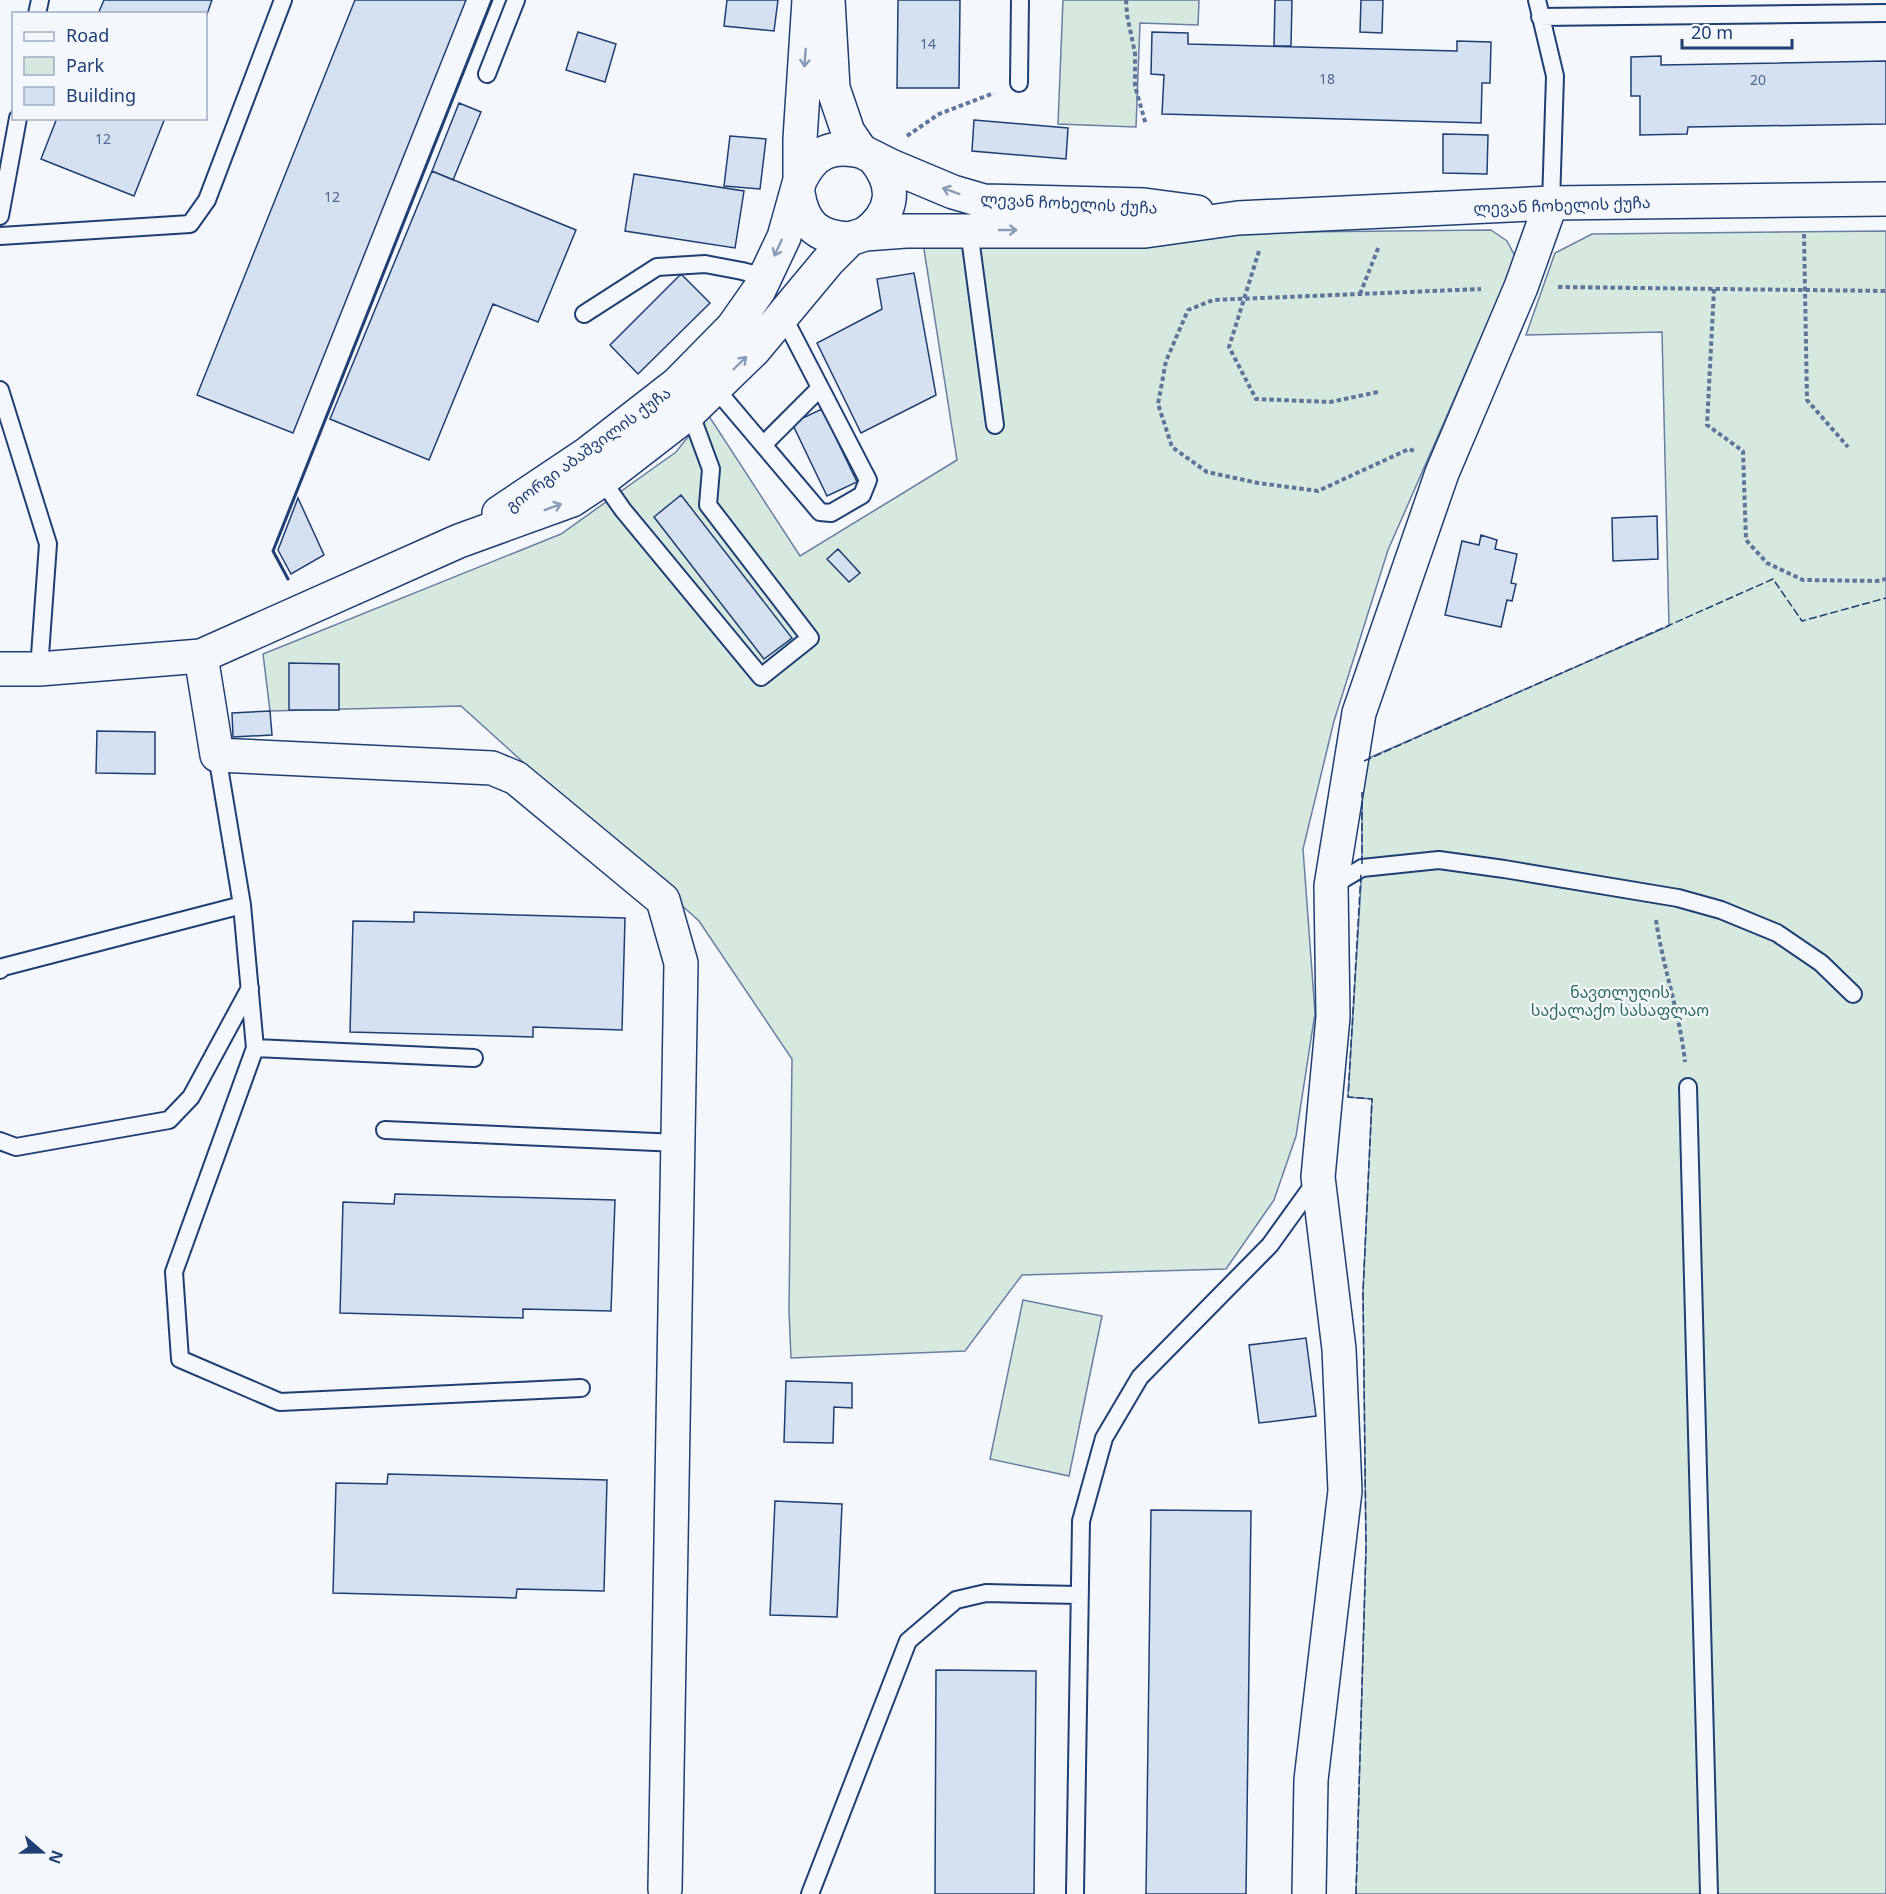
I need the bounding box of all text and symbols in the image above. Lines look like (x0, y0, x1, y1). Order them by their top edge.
legend (12, 12, 207, 120)
scale bar (1682, 12, 1792, 50)
text: 20 m (1691, 20, 1733, 44)
text: Road (66, 23, 109, 47)
house number: 14 (920, 34, 936, 53)
one-way arrow (799, 48, 810, 68)
text: Park (66, 53, 104, 77)
house number: 18 (1319, 69, 1335, 88)
house number: 20 (1750, 70, 1766, 89)
text: Building (66, 83, 136, 107)
house number: 12 (95, 129, 111, 148)
one-way arrow (942, 184, 960, 195)
house number: 12 (324, 187, 340, 206)
street label: ლევან ჩოხელის ქუჩა (980, 187, 1158, 219)
street label: ლევან ჩოხელის ქუჩა (1473, 191, 1651, 219)
one-way arrow (997, 224, 1017, 236)
one-way arrow (772, 239, 784, 257)
one-way arrow (733, 356, 748, 371)
street label: გიორგი აბაშვილის ქუჩა (501, 382, 675, 516)
one-way arrow (543, 500, 562, 511)
park label: ნავთლუღის საქალაქო სასაფლაო (1531, 981, 1709, 1021)
north arrow (12, 1822, 72, 1882)
text: N (44, 1847, 69, 1867)

